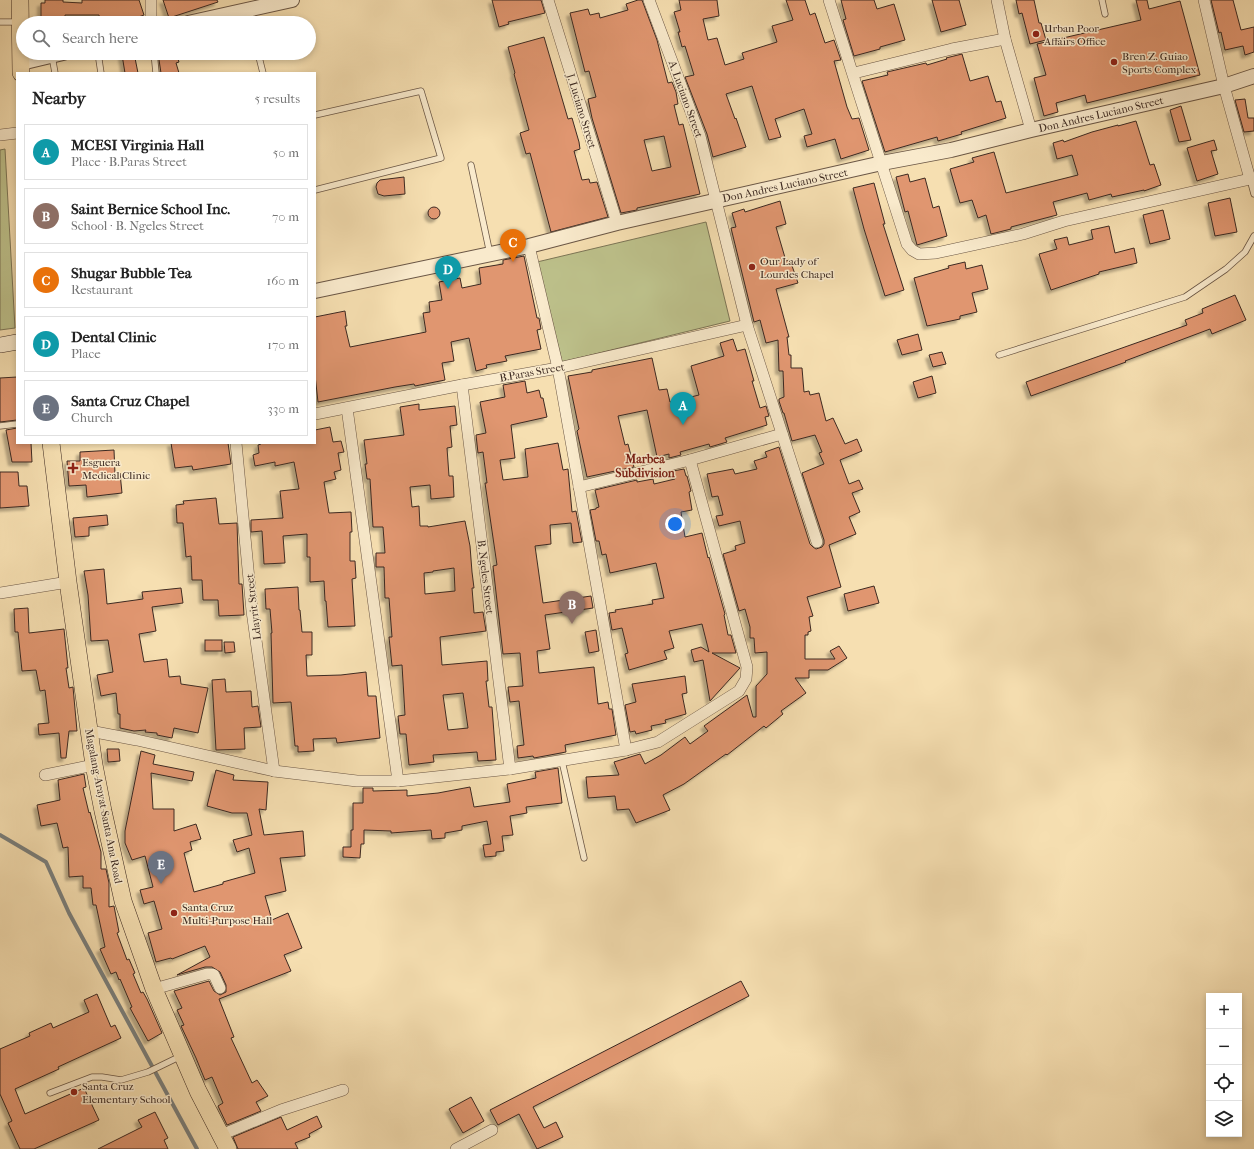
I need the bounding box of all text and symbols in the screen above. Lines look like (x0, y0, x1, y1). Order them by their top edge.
search box (16, 16, 316, 60)
place label: Urban Poor Affairs Office (1043, 22, 1106, 48)
icon: search (30, 27, 52, 49)
text: Search here (62, 29, 138, 47)
marker: Urban Poor Affairs Office (1031, 29, 1041, 39)
place label: Bren Z. Guiao Sports Complex (1122, 50, 1196, 76)
marker: Bren Z. Guiao Sports Complex (1109, 57, 1119, 67)
street label: A. Luciano Street (665, 58, 706, 140)
street label: J. Luciano Street (564, 71, 599, 150)
text: Nearby (32, 88, 86, 108)
text: 5 results (255, 91, 300, 106)
street label: Don Andres Luciano Street (1037, 94, 1165, 135)
text: MCESI Virginia Hall (71, 136, 204, 154)
text: A (42, 145, 50, 160)
text: 50 m (273, 145, 299, 160)
text: Place · B.Paras Street (71, 154, 187, 169)
street label: Don Andres Luciano Street (721, 166, 849, 205)
text: Saint Bernice School Inc. (71, 200, 230, 218)
text: B (42, 209, 50, 224)
text: 70 m (272, 209, 299, 224)
text: School · B. Ngeles Street (71, 218, 204, 233)
pin: C (500, 229, 526, 262)
place label: Our Lady of Lourdes Chapel (760, 255, 834, 281)
pin: D (435, 256, 461, 289)
marker: Our Lady of Lourdes Chapel (747, 262, 757, 272)
text: Shugar Bubble Tea (71, 264, 192, 282)
text: C (42, 273, 50, 288)
text: 160 m (267, 273, 299, 288)
text: Restaurant (71, 282, 133, 297)
text: Dental Clinic (71, 328, 156, 346)
text: D (41, 337, 51, 352)
text: 170 m (267, 337, 299, 352)
text: Place (71, 346, 101, 361)
street label: B.Paras Street (498, 360, 566, 385)
text: Santa Cruz Chapel (71, 392, 190, 410)
pin: A (670, 392, 696, 425)
text: E (42, 401, 50, 416)
text: 330 m (268, 401, 299, 416)
text: Church (71, 410, 113, 425)
district label: Marbea Subdivision (615, 452, 676, 480)
place label: Esguera Medical Clinic (82, 456, 150, 482)
marker: Esguera Medical Clinic (67, 462, 79, 474)
your location (665, 514, 685, 534)
street label: B. Ngeles Street (474, 539, 497, 615)
street label: Ldayrit Street (243, 573, 264, 641)
pin: B (559, 591, 585, 624)
street label: Magalang-Arayat-Santa Ana Road (82, 728, 125, 886)
pin: E (148, 851, 174, 884)
place label: Santa Cruz Multi-Purpose Hall (182, 901, 272, 927)
marker: Santa Cruz Multi-Purpose Hall (169, 908, 179, 918)
map controls (1206, 993, 1242, 1137)
button: + (1206, 993, 1242, 1029)
button: − (1206, 1029, 1242, 1065)
button: locate (1206, 1065, 1242, 1101)
place label: Santa Cruz Elementary School (82, 1080, 171, 1106)
marker: Santa Cruz Elementary School (69, 1087, 79, 1097)
button: layers (1206, 1101, 1242, 1137)

